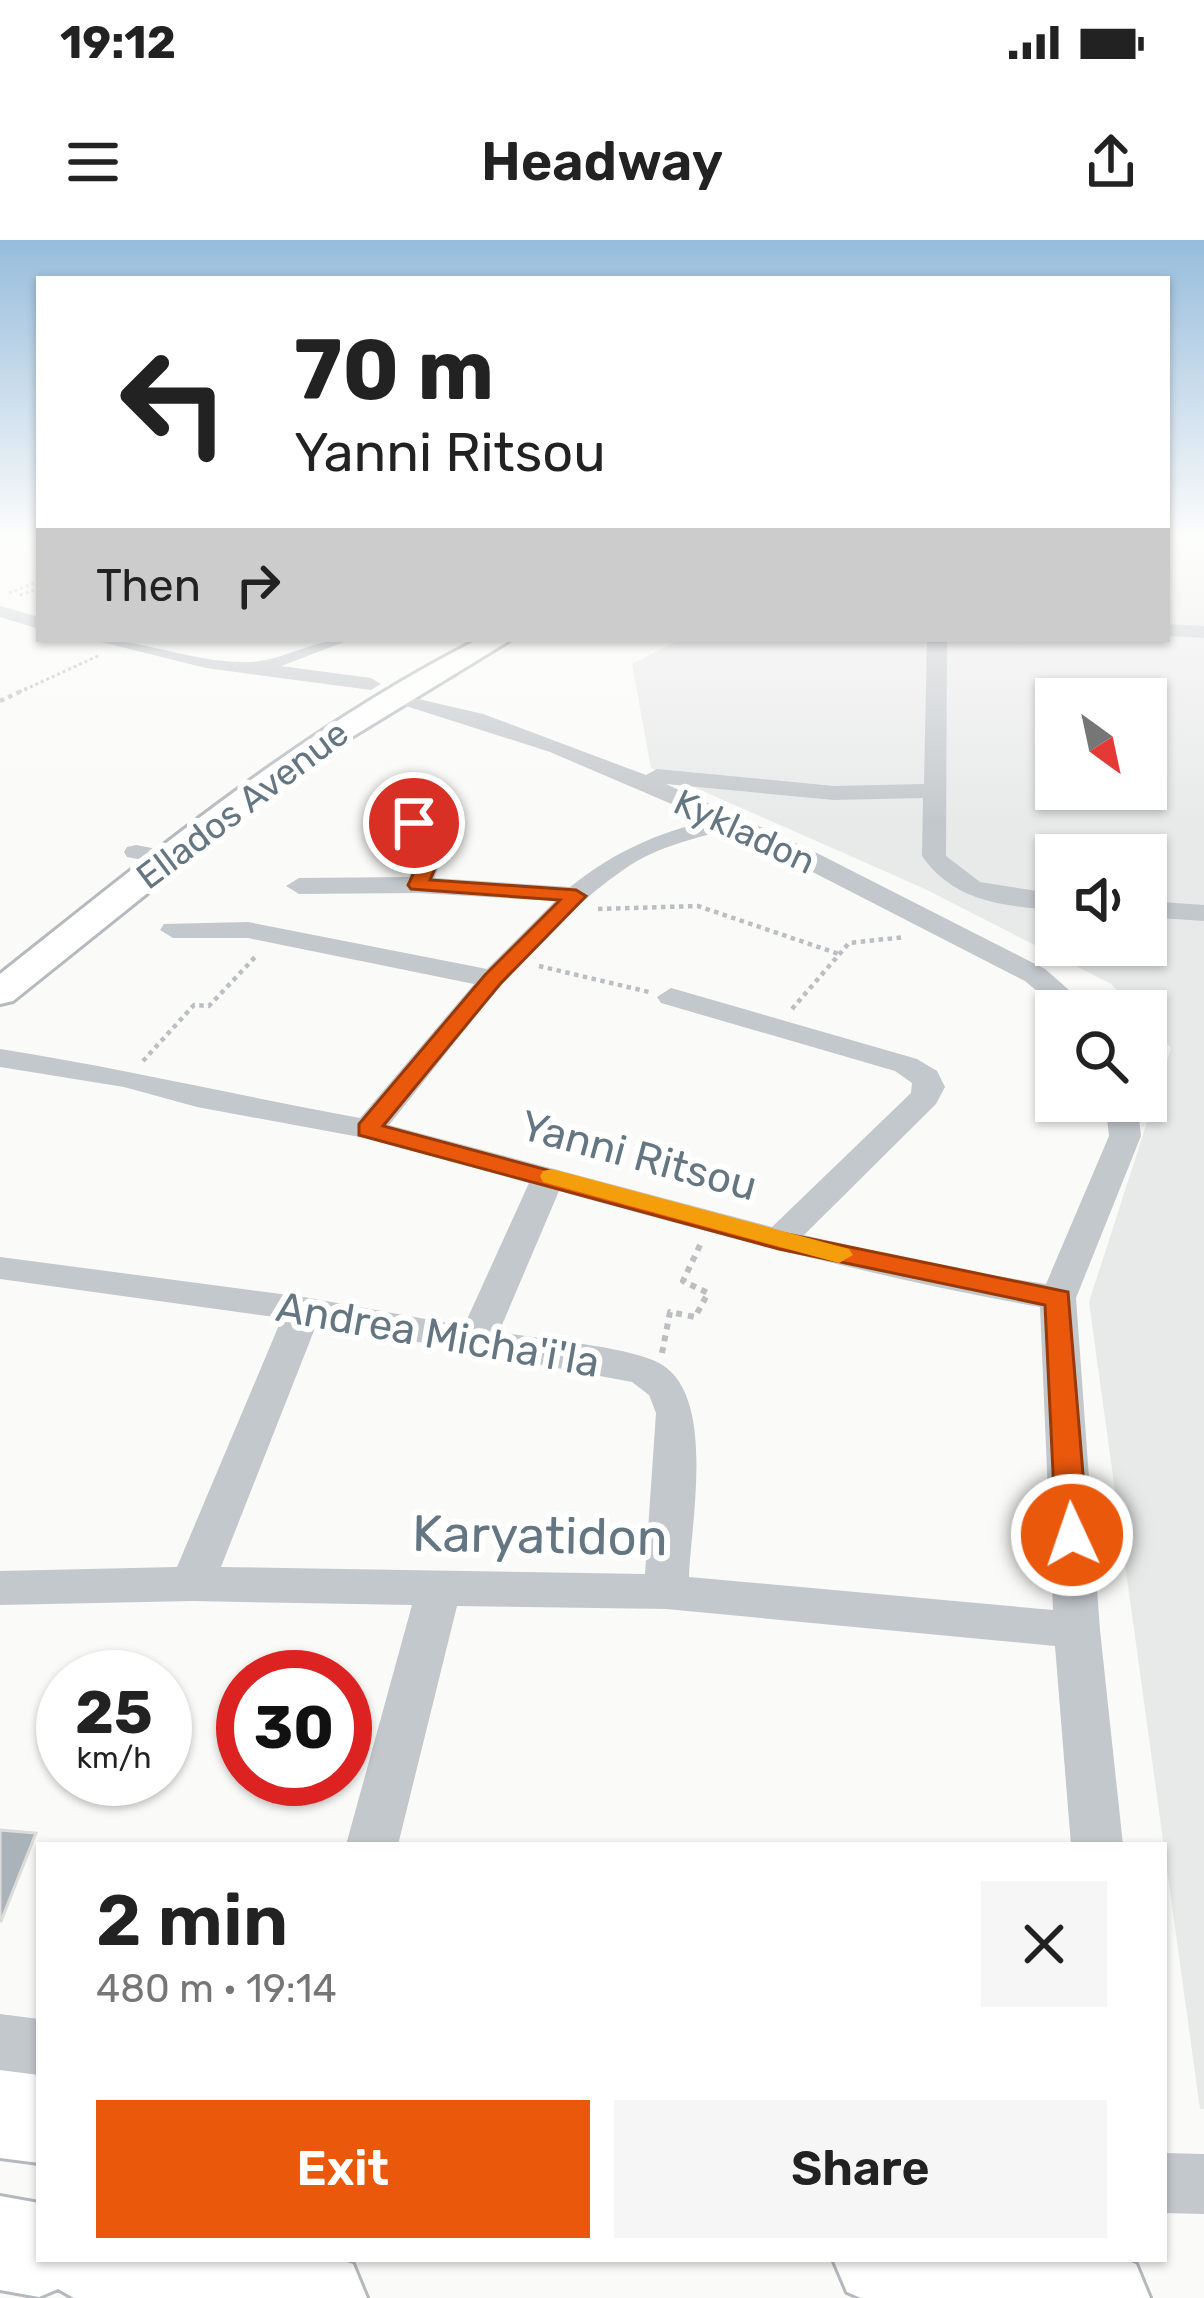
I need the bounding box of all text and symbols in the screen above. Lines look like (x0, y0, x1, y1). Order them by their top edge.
text: 19:12 (60, 16, 176, 69)
icon: menu (60, 129, 126, 195)
icon: share (1078, 129, 1144, 195)
text: Headway (481, 130, 723, 194)
text: 70 m (294, 320, 494, 420)
icon: left (96, 324, 252, 480)
text: Yanni Ritsou (294, 421, 606, 485)
icon: right (225, 552, 291, 618)
text: Then (96, 559, 201, 612)
north arrow (1035, 678, 1167, 810)
map controls (1035, 678, 1167, 1122)
street label: Ellados Avenue (128, 711, 357, 898)
pin (363, 772, 465, 874)
street label: Kykladon (667, 780, 822, 883)
icon: arrive (381, 790, 447, 856)
button: sound (1035, 834, 1167, 966)
button: search (1035, 990, 1167, 1122)
street label: Yanni Ritsou (515, 1100, 762, 1211)
street label: Andrea Micha'i'la (272, 1282, 603, 1388)
position arrow (1009, 1472, 1135, 1598)
street label: Karyatidon (412, 1503, 668, 1568)
speed limit sign: 30 (216, 1650, 372, 1806)
text: 25 (75, 1677, 153, 1748)
text: km/h (77, 1740, 151, 1776)
text: 2 min (96, 1878, 288, 1963)
button: close (981, 1881, 1107, 2007)
text: 480 m · 19:14 (96, 1966, 337, 2012)
button: Exit (96, 2100, 590, 2238)
button: Share (614, 2100, 1107, 2238)

